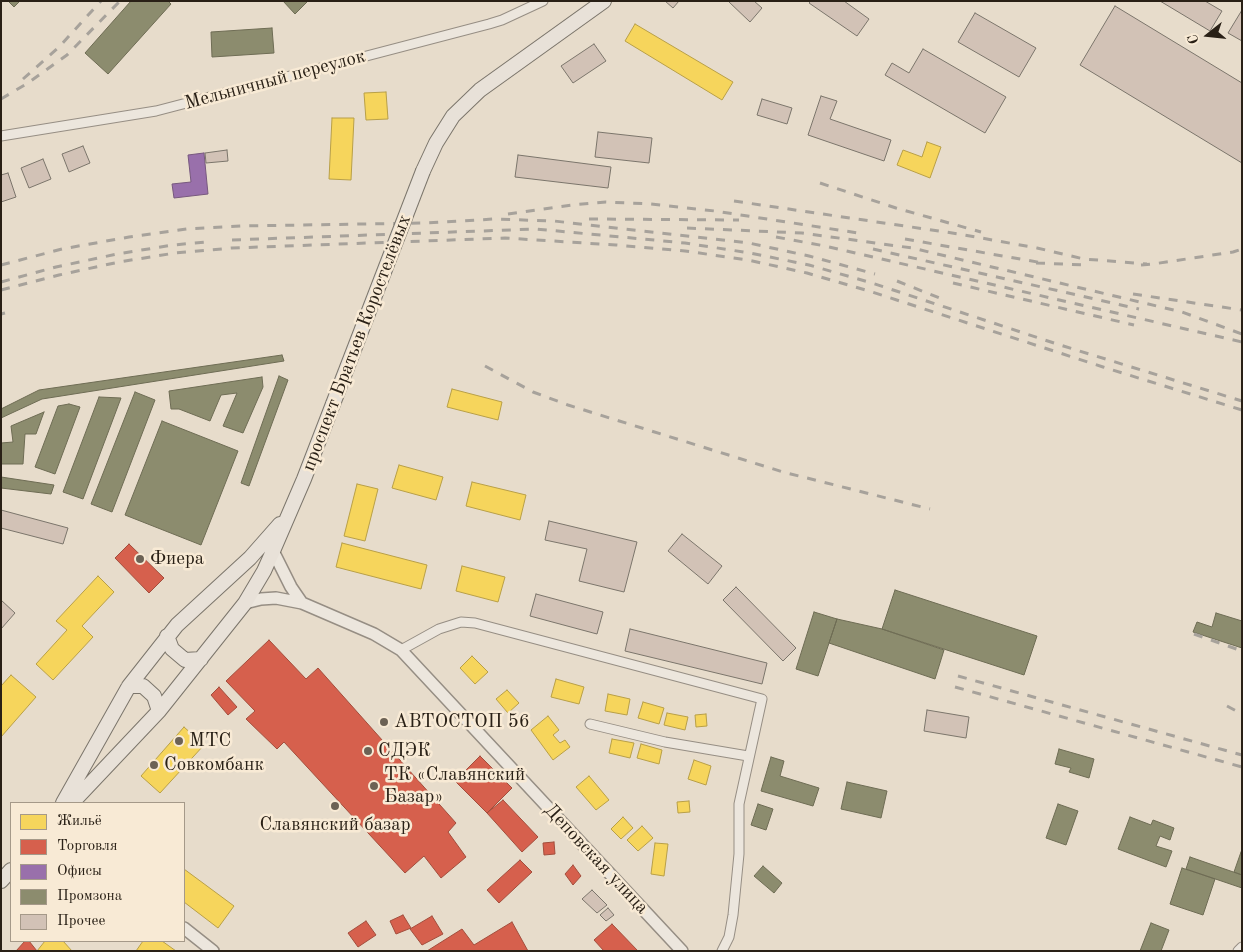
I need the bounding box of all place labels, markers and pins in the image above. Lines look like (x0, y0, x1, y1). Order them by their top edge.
place label: Фиера (150, 548, 204, 570)
marker: Фиера (134, 553, 146, 565)
place label: АВТОСТОП 56 (394, 711, 530, 733)
marker: АВТОСТОП 56 (378, 716, 390, 728)
place label: МТС (189, 730, 231, 752)
marker: МТС (173, 735, 185, 747)
place label: СДЭК (378, 740, 431, 762)
marker: СДЭК (362, 745, 374, 757)
place label: Совкомбанк (164, 754, 264, 776)
marker: Совкомбанк (148, 759, 160, 771)
place label: ТК «Славянский Базар» (384, 764, 525, 808)
marker: ТК «Славянский Базар» (368, 780, 380, 792)
marker: Славянский базар (329, 800, 341, 812)
place label: Славянский базар (260, 814, 410, 836)

